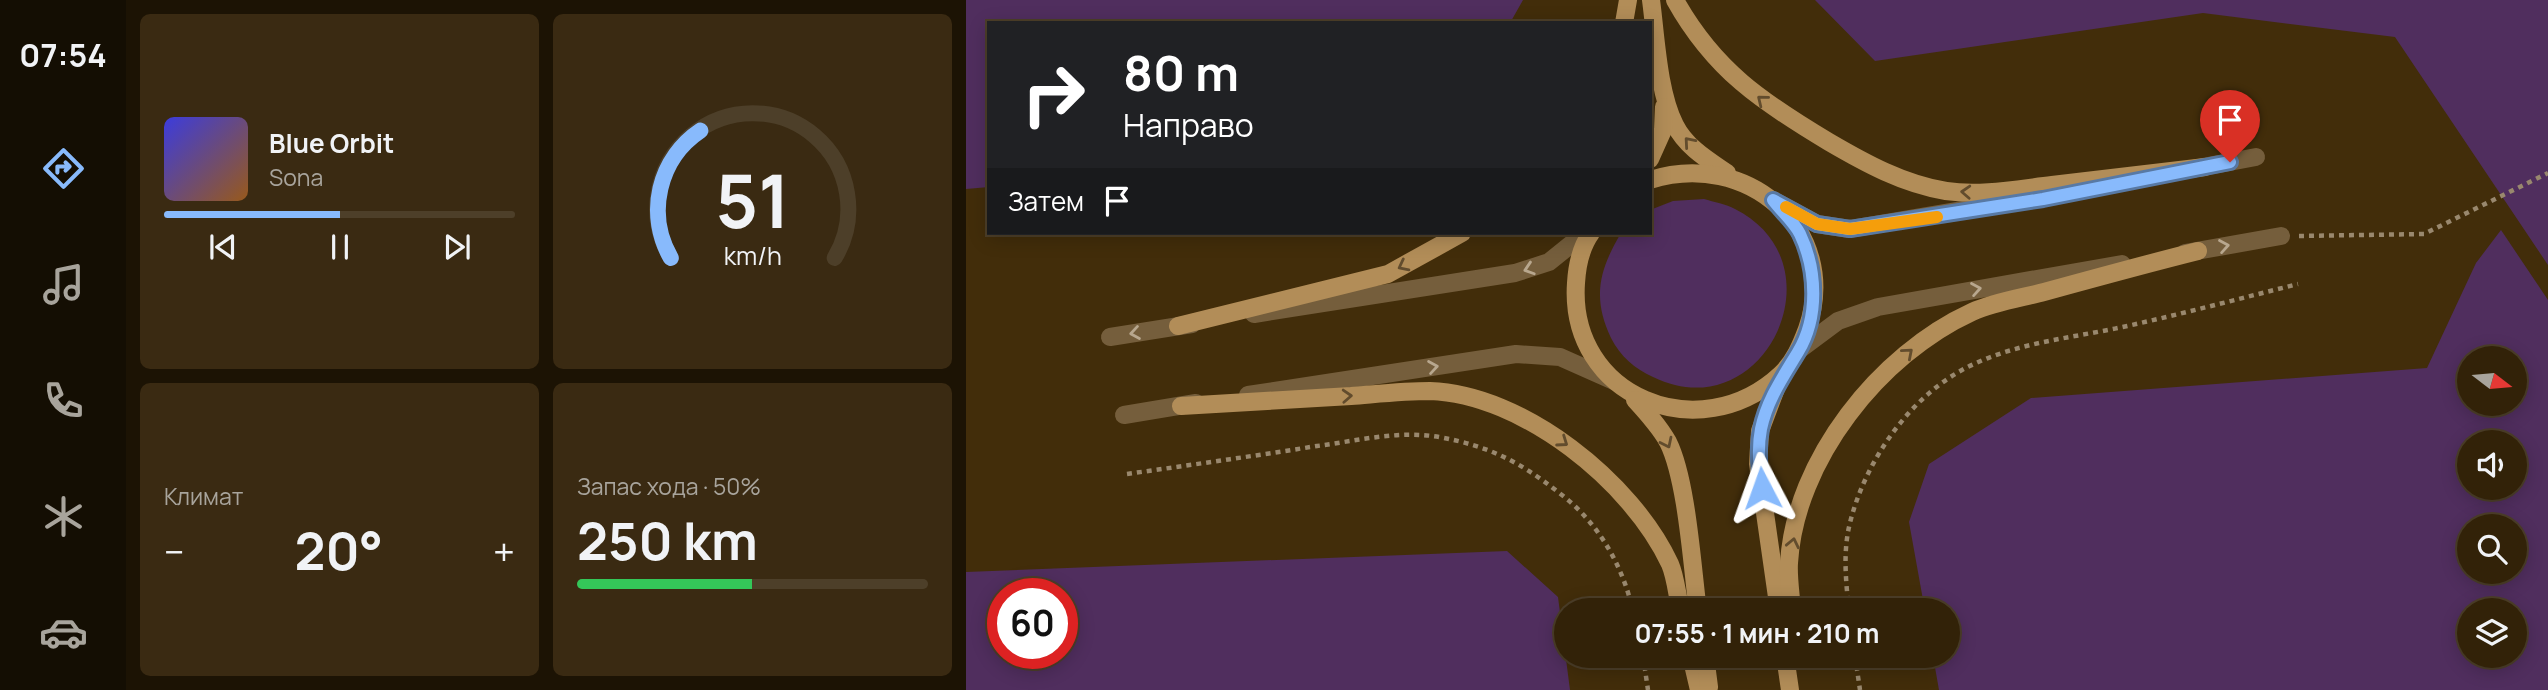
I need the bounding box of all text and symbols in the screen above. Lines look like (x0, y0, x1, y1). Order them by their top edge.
text: 07:54 (19, 33, 107, 77)
text: 80 m (1123, 39, 1239, 106)
icon: right (1008, 49, 1099, 140)
pin (2200, 90, 2260, 162)
one-way arrow (1757, 96, 1770, 108)
icon: arrive (2211, 101, 2249, 139)
text: Направо (1123, 103, 1254, 147)
text: Blue Orbit (269, 125, 394, 161)
one-way arrow (1685, 138, 1697, 151)
icon: directions (39, 144, 88, 193)
text: 51 (715, 150, 790, 250)
text: Sona (269, 161, 323, 193)
icon: arrive (1098, 182, 1136, 220)
text: Затем (1008, 183, 1084, 219)
one-way arrow (1961, 185, 1972, 200)
icon: previous (204, 228, 242, 266)
icon: pause (321, 228, 359, 266)
icon: next (438, 228, 476, 266)
text: km/h (723, 238, 782, 273)
one-way arrow (2218, 239, 2230, 254)
one-way arrow (1398, 258, 1410, 272)
icon: music (39, 260, 88, 309)
one-way arrow (1523, 261, 1535, 275)
one-way arrow (1970, 283, 1982, 298)
one-way arrow (1129, 325, 1141, 340)
north arrow (2457, 346, 2527, 416)
map controls (2457, 346, 2527, 668)
one-way arrow (1900, 349, 1913, 361)
one-way arrow (1427, 359, 1439, 374)
icon: phone (39, 376, 88, 425)
one-way arrow (1342, 389, 1353, 404)
button: sound (2457, 430, 2527, 500)
one-way arrow (1555, 434, 1568, 446)
one-way arrow (1659, 436, 1673, 448)
position arrow (1725, 451, 1799, 525)
text: Запас хода · 50% (577, 470, 761, 502)
text: Климат (164, 480, 243, 512)
icon: climate (39, 492, 88, 541)
text: 250 km (577, 505, 758, 576)
button: search (2457, 514, 2527, 584)
text: 20° (295, 515, 383, 586)
text: − (164, 525, 185, 577)
text: + (493, 525, 515, 577)
one-way arrow (1784, 537, 1799, 549)
speed limit sign: 60 (987, 578, 1078, 669)
button: layers (2457, 598, 2527, 668)
icon: car (39, 608, 88, 657)
text: 07:55 · 1 мин · 210 m (1635, 615, 1879, 651)

